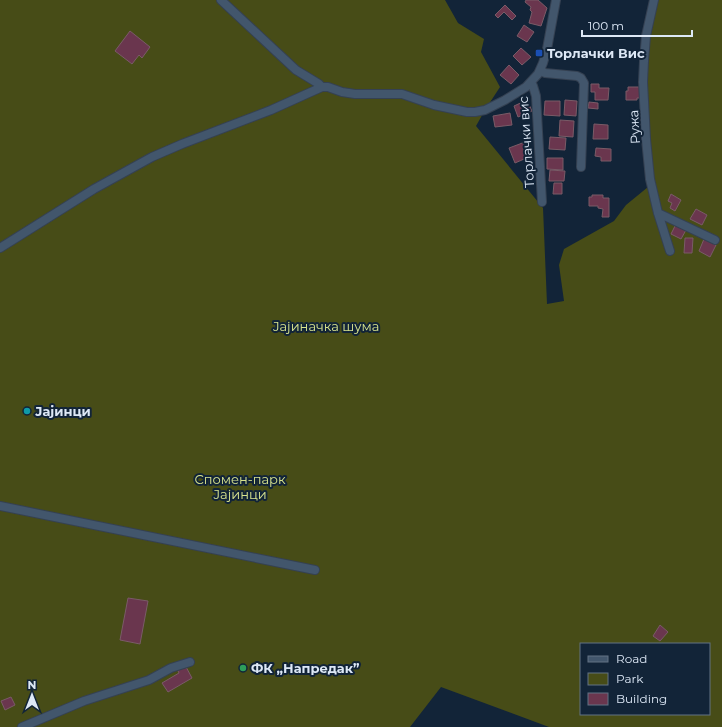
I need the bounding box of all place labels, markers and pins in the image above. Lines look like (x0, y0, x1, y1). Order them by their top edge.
place label: Торлачки Вис (547, 45, 645, 61)
marker: Торлачки Вис (534, 48, 544, 58)
place label: Јајинци (35, 403, 91, 419)
marker: Јајинци (22, 406, 32, 416)
place label: ФК „Напредак” (251, 660, 360, 676)
marker: ФК „Напредак” (238, 663, 248, 673)

